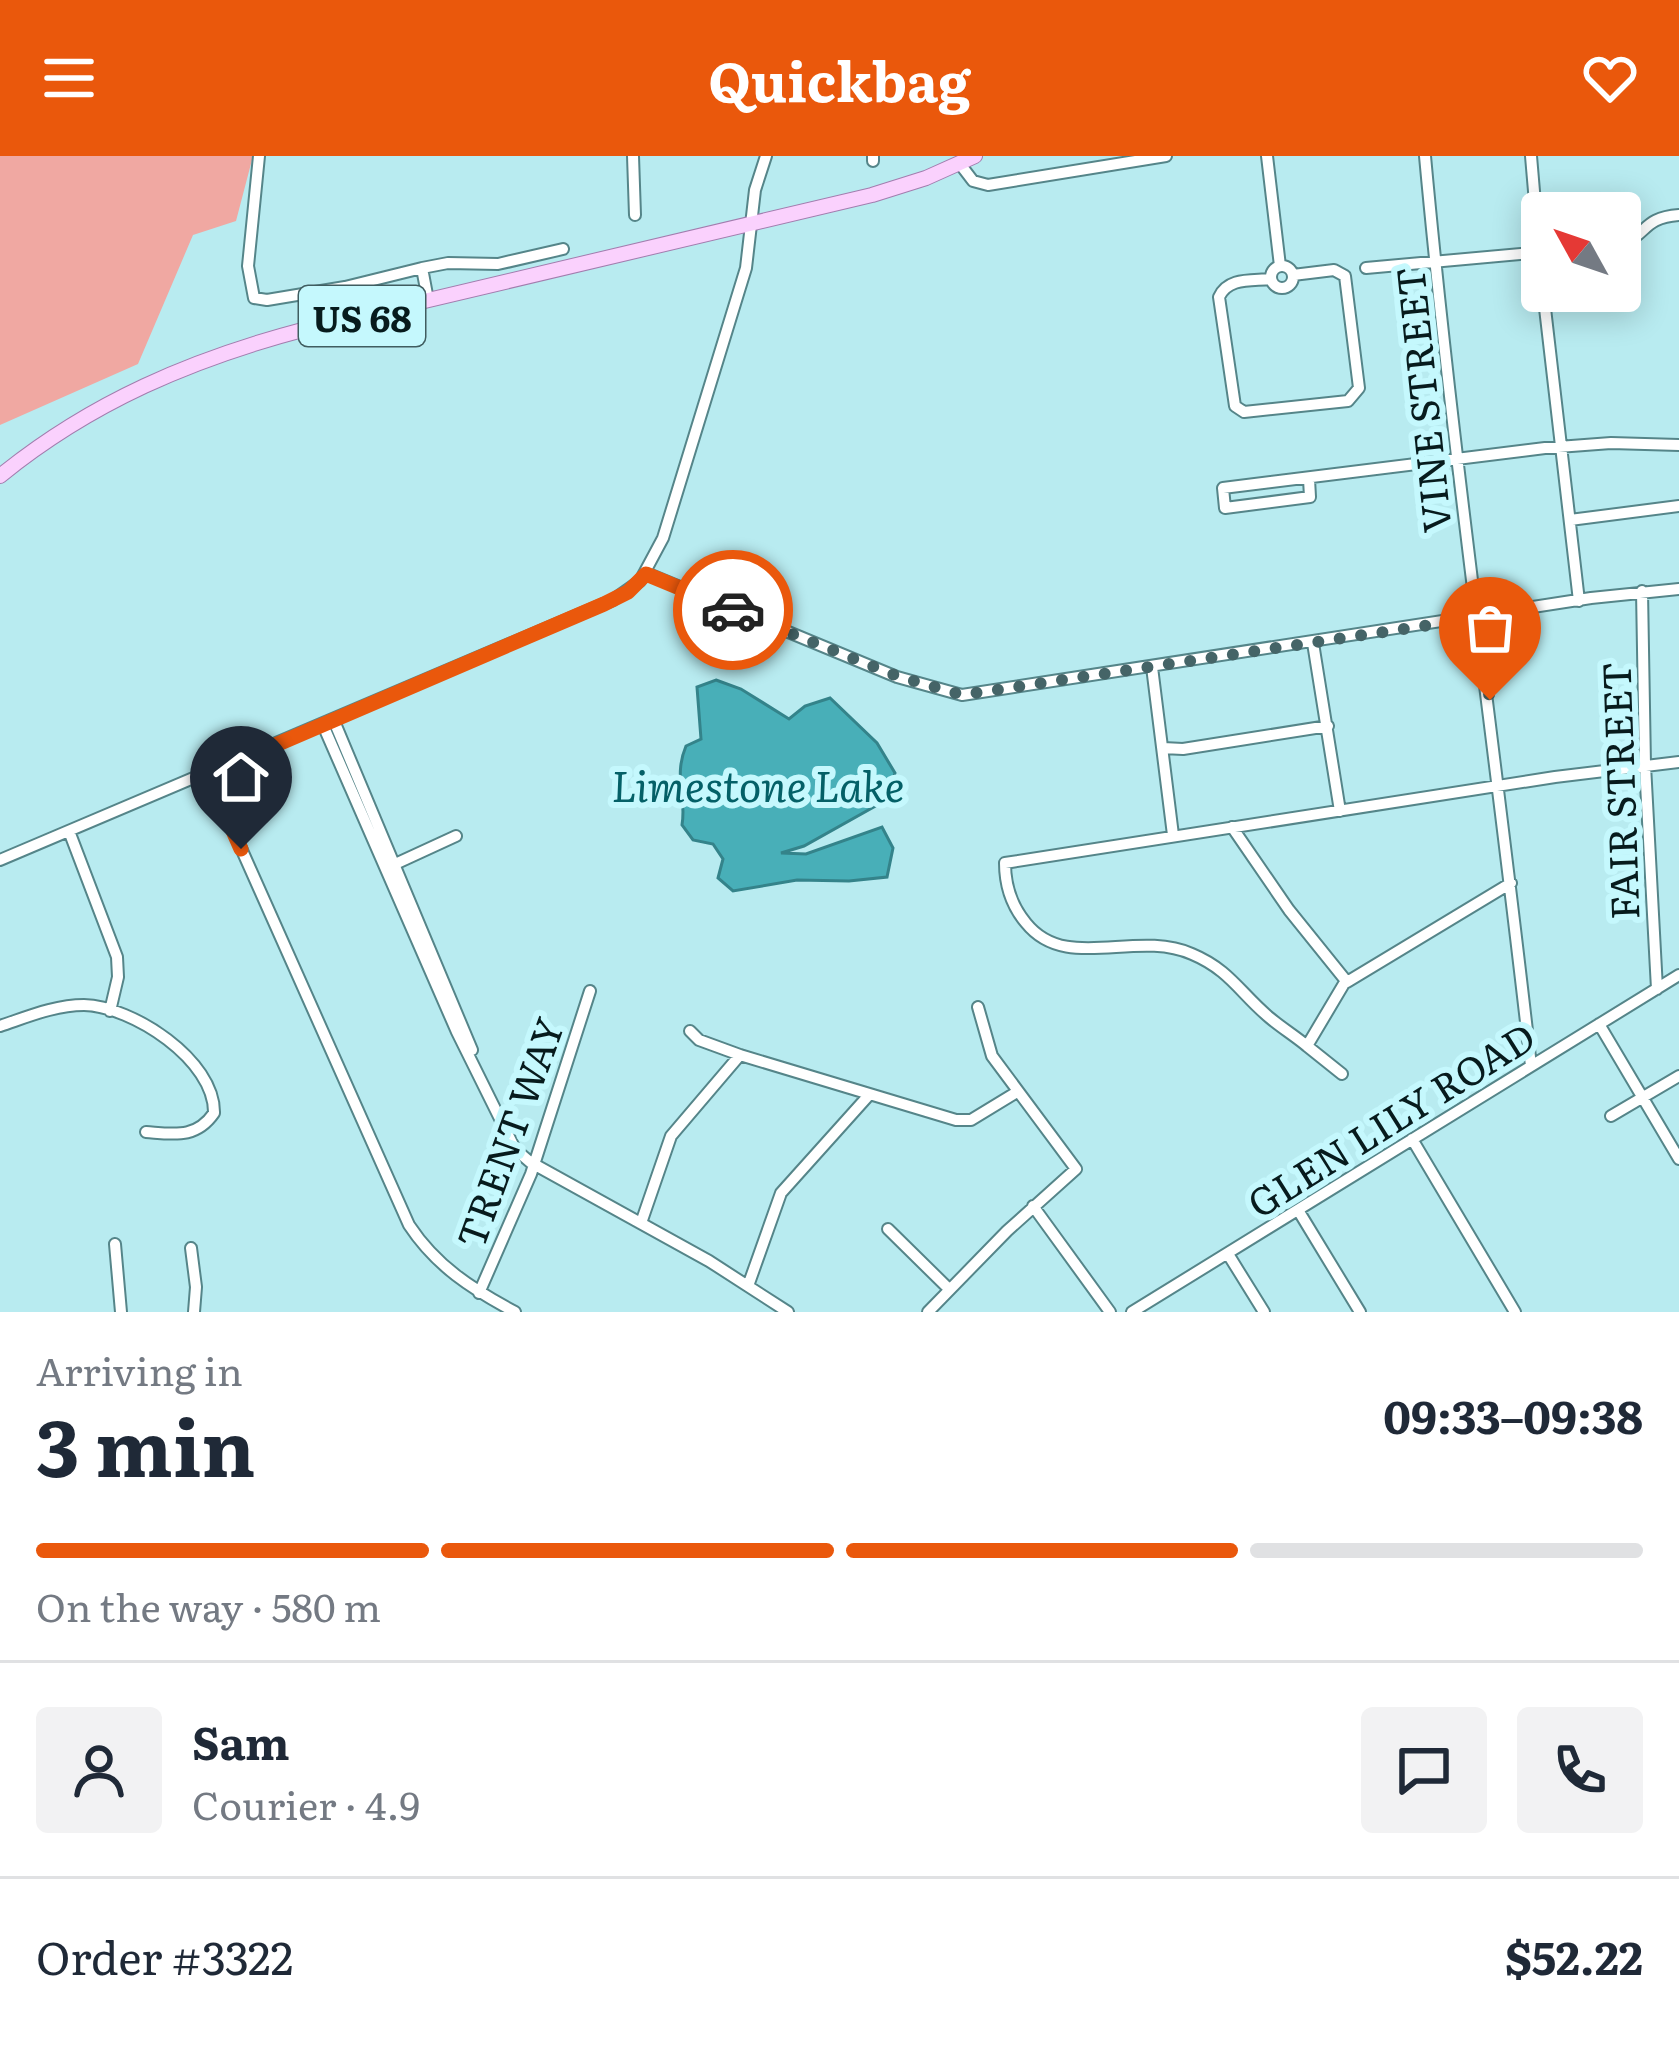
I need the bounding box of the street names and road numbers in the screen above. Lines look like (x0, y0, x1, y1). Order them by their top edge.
street label: VINE STREET (1378, 264, 1464, 536)
road number: US 68 (299, 286, 425, 346)
street label: FAIR STREET (1585, 661, 1651, 921)
street label: GLEN LILY ROAD (1235, 1006, 1545, 1230)
street label: TRENT WAY (439, 1008, 577, 1255)

